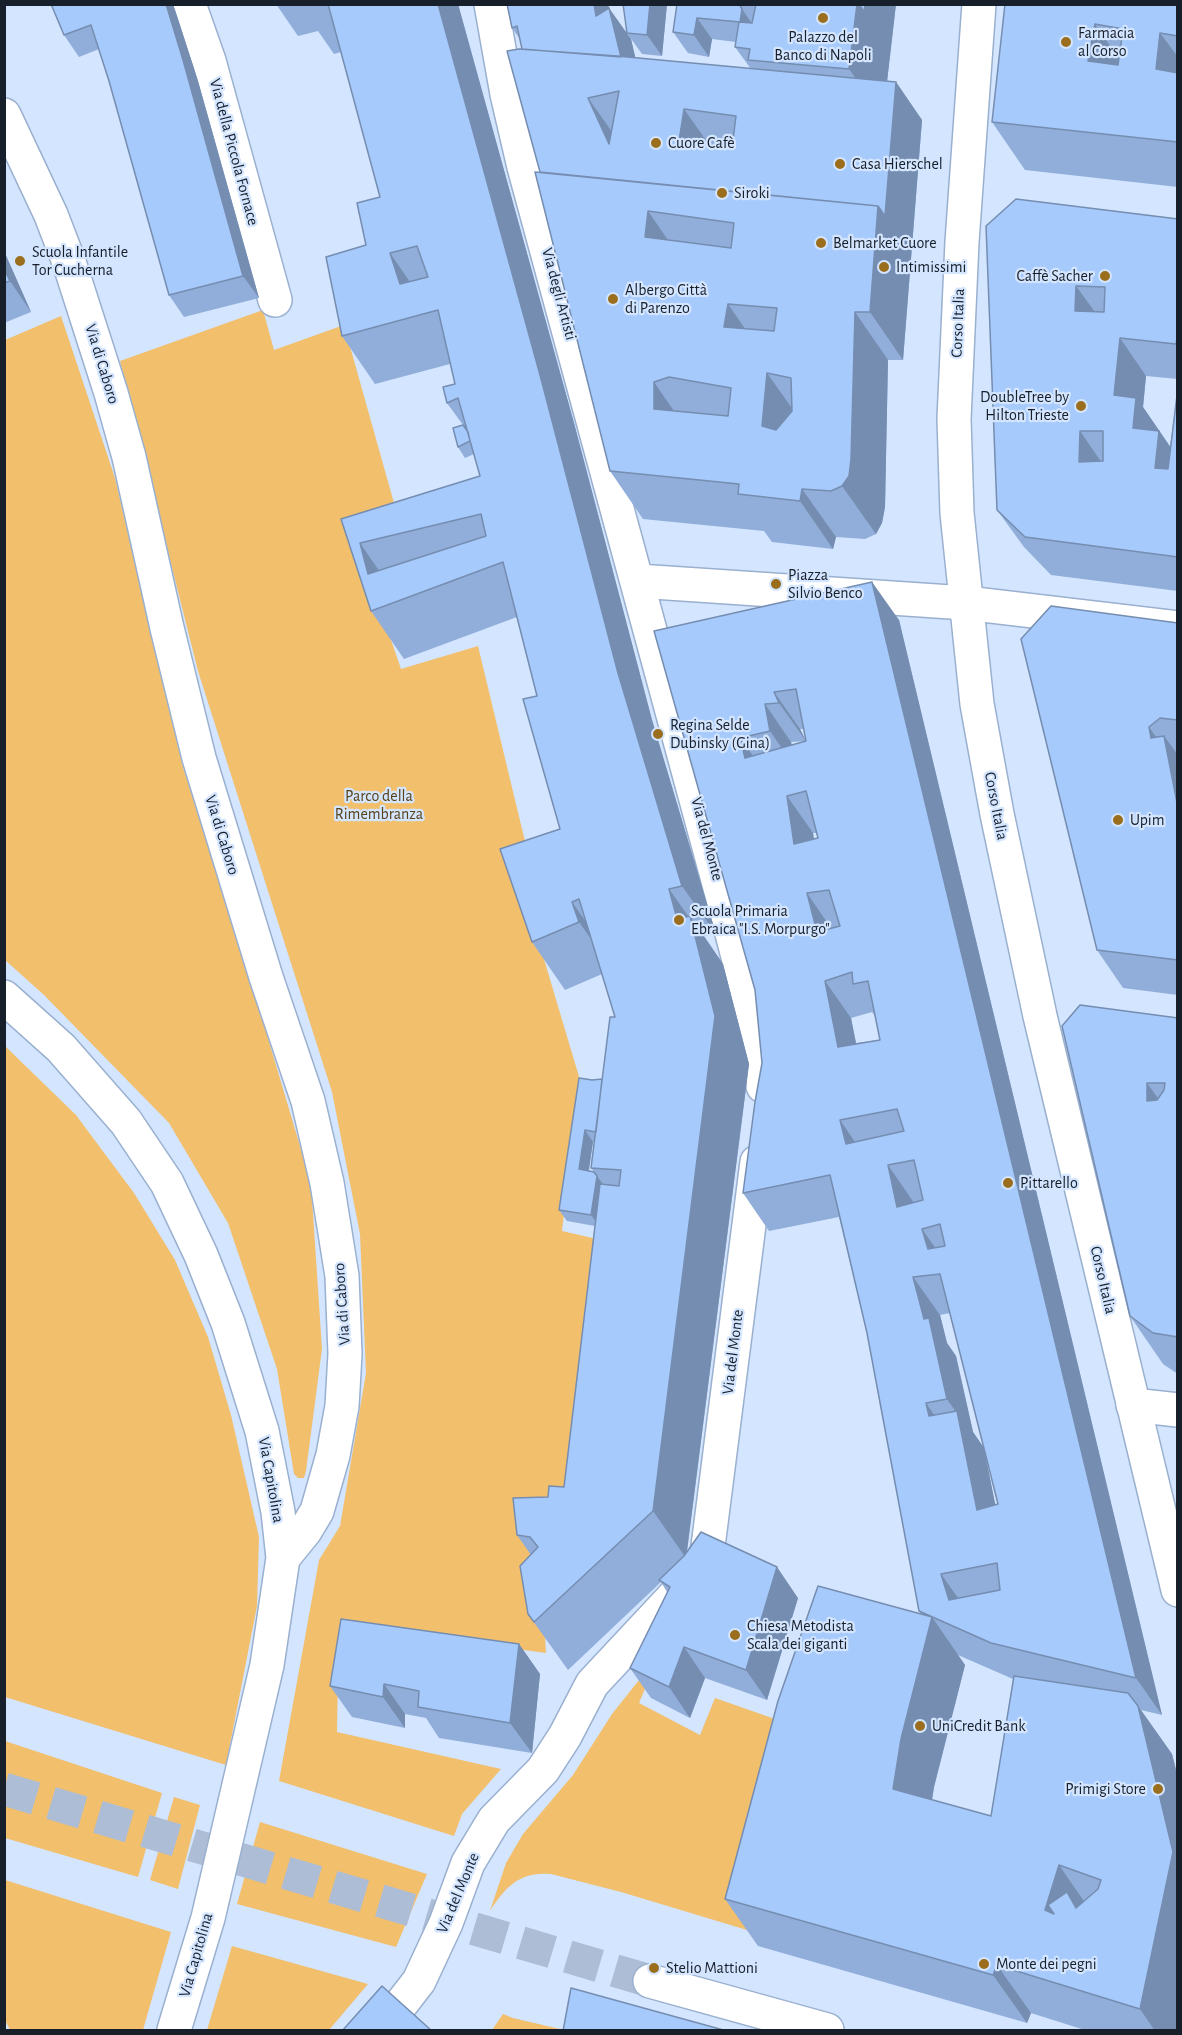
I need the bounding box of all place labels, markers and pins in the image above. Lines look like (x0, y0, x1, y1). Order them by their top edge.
marker: Palazzo del Banco di Napoli (816, 11, 830, 25)
place label: Farmacia al Corso (1078, 23, 1134, 61)
place label: Palazzo del Banco di Napoli (774, 27, 872, 65)
marker: Farmacia al Corso (1059, 35, 1073, 49)
place label: Cuore Cafè (668, 133, 735, 153)
marker: Cuore Cafè (649, 136, 663, 150)
place label: Casa Hierschel (852, 154, 943, 174)
marker: Casa Hierschel (833, 157, 847, 171)
place label: Siroki (734, 183, 770, 203)
marker: Siroki (715, 186, 729, 200)
place label: Belmarket Cuore (833, 233, 937, 253)
marker: Belmarket Cuore (814, 236, 828, 250)
place label: Scuola Infantile Tor Cucherna (32, 242, 128, 280)
marker: Scuola Infantile Tor Cucherna (13, 254, 27, 268)
place label: Intimissimi (896, 257, 966, 277)
marker: Intimissimi (877, 260, 891, 274)
place label: Caffè Sacher (1016, 266, 1093, 286)
marker: Caffè Sacher (1098, 269, 1112, 283)
place label: Albergo Città di Parenzo (625, 280, 707, 318)
marker: Albergo Città di Parenzo (606, 292, 620, 306)
place label: DoubleTree by Hilton Trieste (980, 387, 1069, 425)
marker: DoubleTree by Hilton Trieste (1074, 399, 1088, 413)
place label: Piazza Silvio Benco (788, 565, 863, 603)
marker: Piazza Silvio Benco (769, 577, 783, 591)
place label: Regina Selde Dubinsky (Gina) (670, 715, 770, 753)
marker: Regina Selde Dubinsky (Gina) (651, 727, 665, 741)
place label: Upim (1130, 810, 1165, 830)
marker: Upim (1111, 813, 1125, 827)
place label: Scuola Primaria Ebraica "I.S. Morpurgo" (691, 901, 830, 939)
marker: Scuola Primaria Ebraica "I.S. Morpurgo" (672, 913, 686, 927)
place label: Pittarello (1020, 1173, 1078, 1193)
marker: Pittarello (1001, 1176, 1015, 1190)
place label: Chiesa Metodista Scala dei giganti (747, 1616, 854, 1654)
marker: Chiesa Metodista Scala dei giganti (728, 1628, 742, 1642)
place label: UniCredit Bank (932, 1716, 1026, 1736)
marker: UniCredit Bank (913, 1719, 927, 1733)
place label: Primigi Store (1065, 1779, 1146, 1799)
marker: Primigi Store (1151, 1782, 1165, 1796)
place label: Monte dei pegni (996, 1954, 1097, 1974)
marker: Monte dei pegni (977, 1957, 991, 1971)
place label: Stelio Mattioni (666, 1958, 758, 1978)
marker: Stelio Mattioni (647, 1961, 661, 1975)

